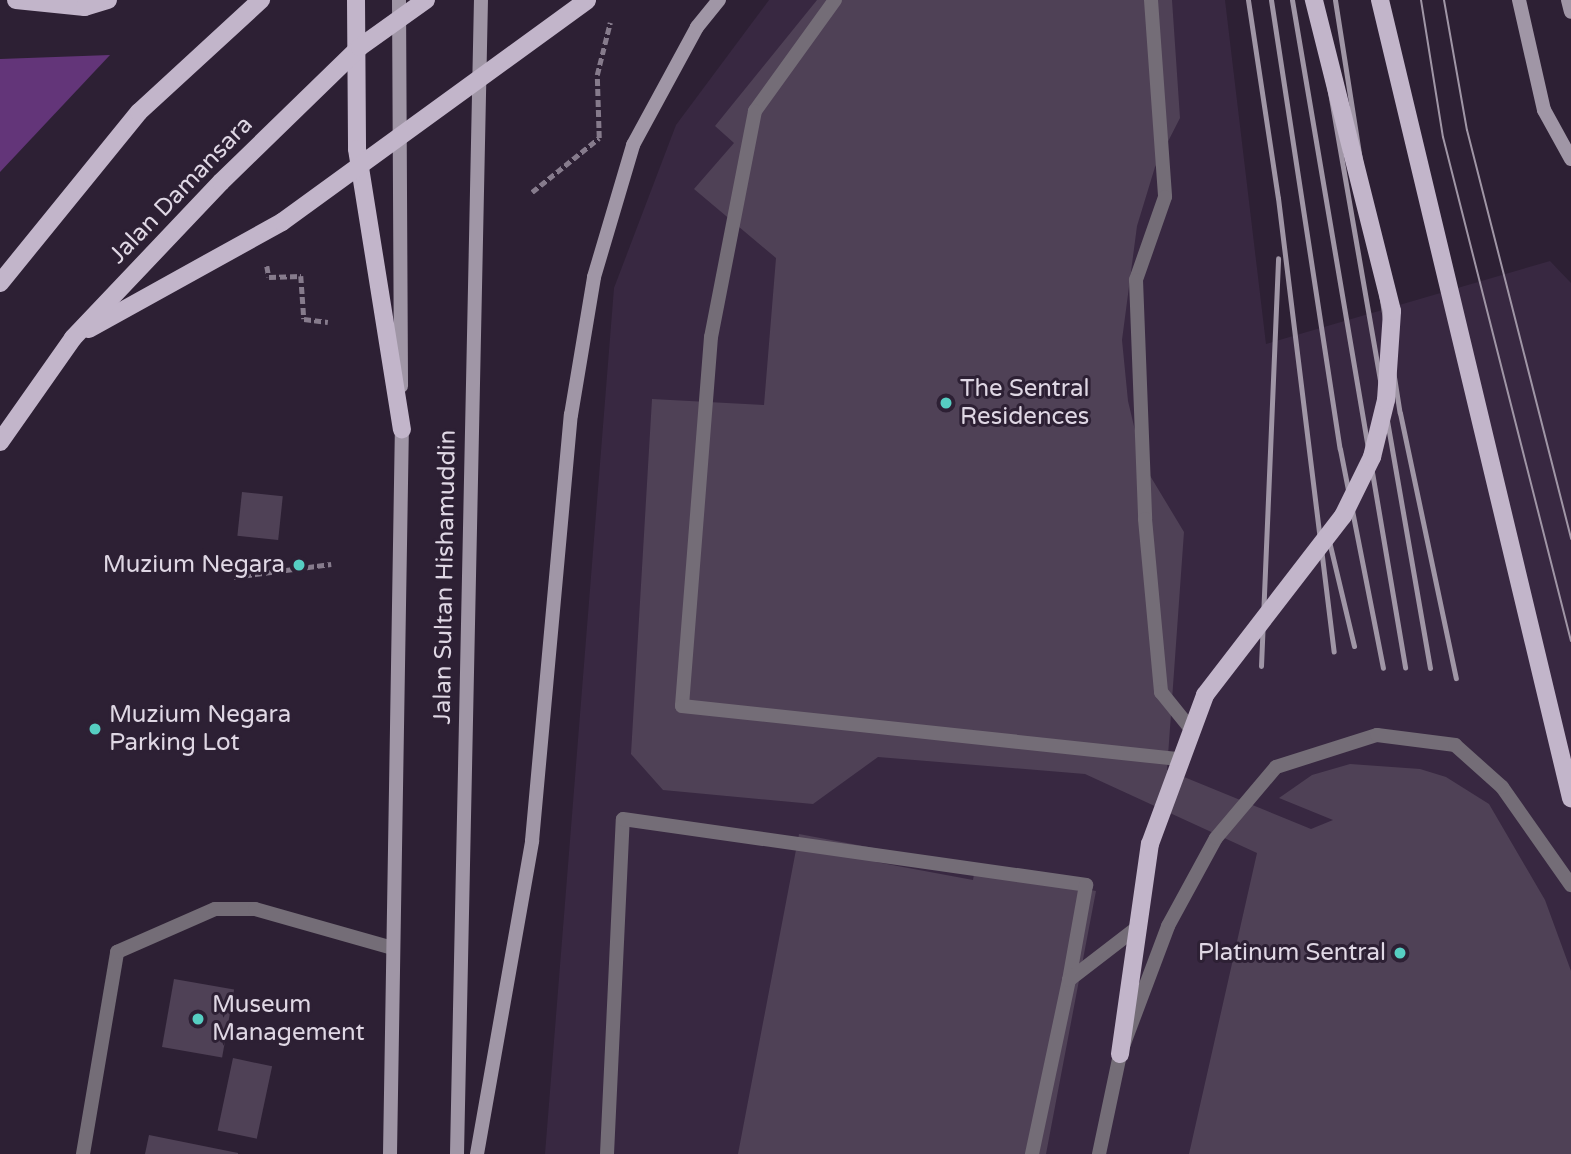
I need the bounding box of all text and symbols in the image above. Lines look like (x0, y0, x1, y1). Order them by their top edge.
street label: Jalan Damansara (103, 110, 259, 270)
place label: The Sentral Residences (960, 375, 1089, 431)
marker: The Sentral Residences (938, 395, 954, 411)
street label: Jalan Sultan Hishamuddin (428, 429, 462, 725)
place label: Muzium Negara (103, 551, 285, 579)
marker: Muzium Negara (291, 557, 307, 573)
place label: Muzium Negara Parking Lot (109, 701, 291, 757)
marker: Muzium Negara Parking Lot (87, 721, 103, 737)
place label: Platinum Sentral (1198, 939, 1386, 967)
marker: Platinum Sentral (1392, 945, 1408, 961)
place label: Museum Management (212, 991, 365, 1047)
marker: Museum Management (190, 1011, 206, 1027)

